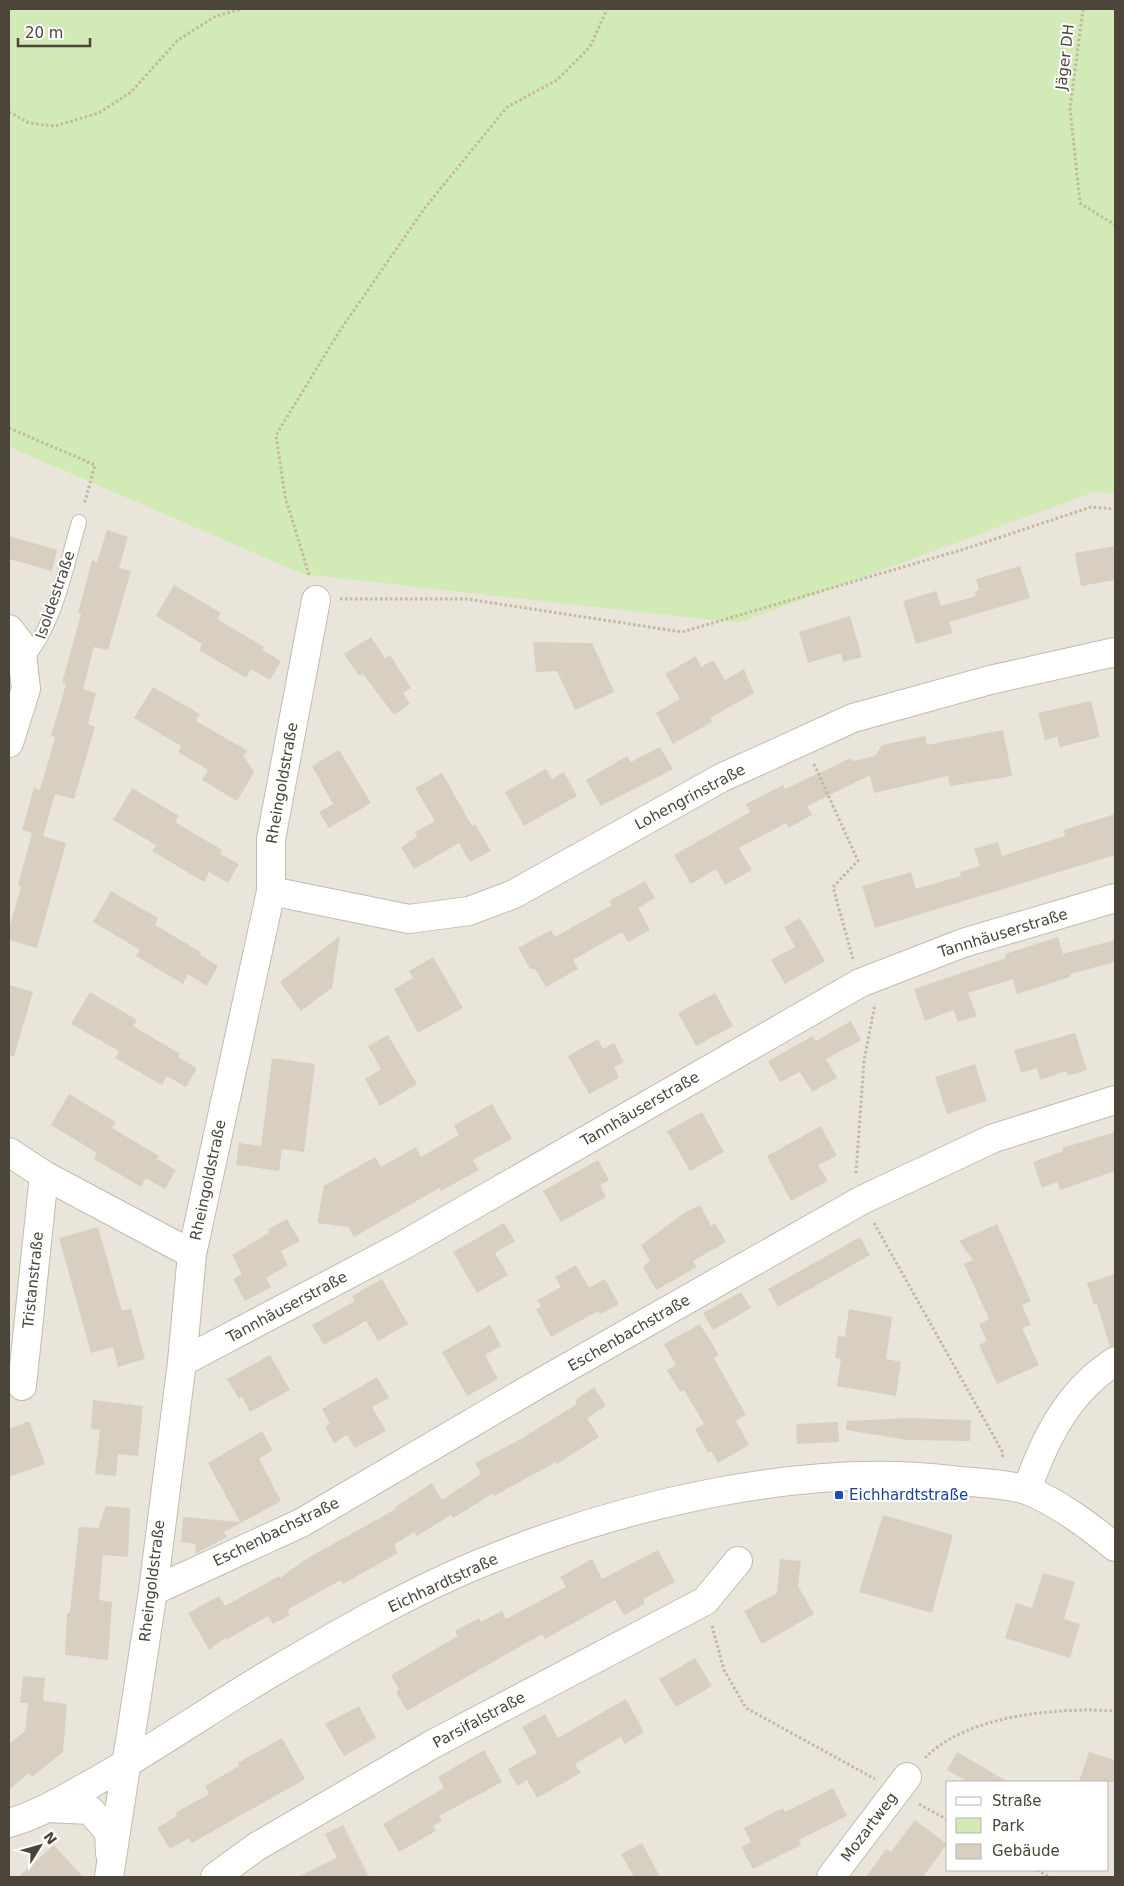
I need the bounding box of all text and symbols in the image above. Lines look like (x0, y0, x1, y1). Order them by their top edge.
scale bar (18, 15, 90, 47)
street label: Jäger DH (1052, 23, 1078, 92)
text: 20 m (25, 24, 63, 42)
street label: Isoldestraße (32, 549, 78, 641)
street label: Rheingoldstraße (262, 721, 302, 845)
street label: Lohengrinstraße (632, 760, 748, 834)
street label: Tannhäuserstraße (935, 905, 1070, 961)
street label: Tannhäuserstraße (577, 1068, 703, 1151)
street label: Rheingoldstraße (186, 1118, 230, 1242)
street label: Tristanstraße (19, 1231, 47, 1330)
street label: Tannhäuserstraße (223, 1268, 350, 1347)
street label: Eschenbachstraße (565, 1291, 693, 1375)
place label: Eichhardtstraße (849, 1486, 968, 1504)
marker: Eichhardtstraße (833, 1489, 845, 1501)
street label: Eschenbachstraße (210, 1494, 342, 1570)
street label: Rheingoldstraße (136, 1519, 168, 1643)
street label: Eichhardtstraße (385, 1550, 501, 1616)
street label: Parsifalstraße (430, 1688, 528, 1752)
legend (946, 1781, 1109, 1871)
street label: Mozartweg (837, 1789, 901, 1865)
text: Straße (992, 1792, 1041, 1810)
text: Park (992, 1817, 1025, 1835)
north arrow (15, 1821, 65, 1871)
text: N (40, 1829, 60, 1848)
text: Gebäude (992, 1842, 1060, 1860)

